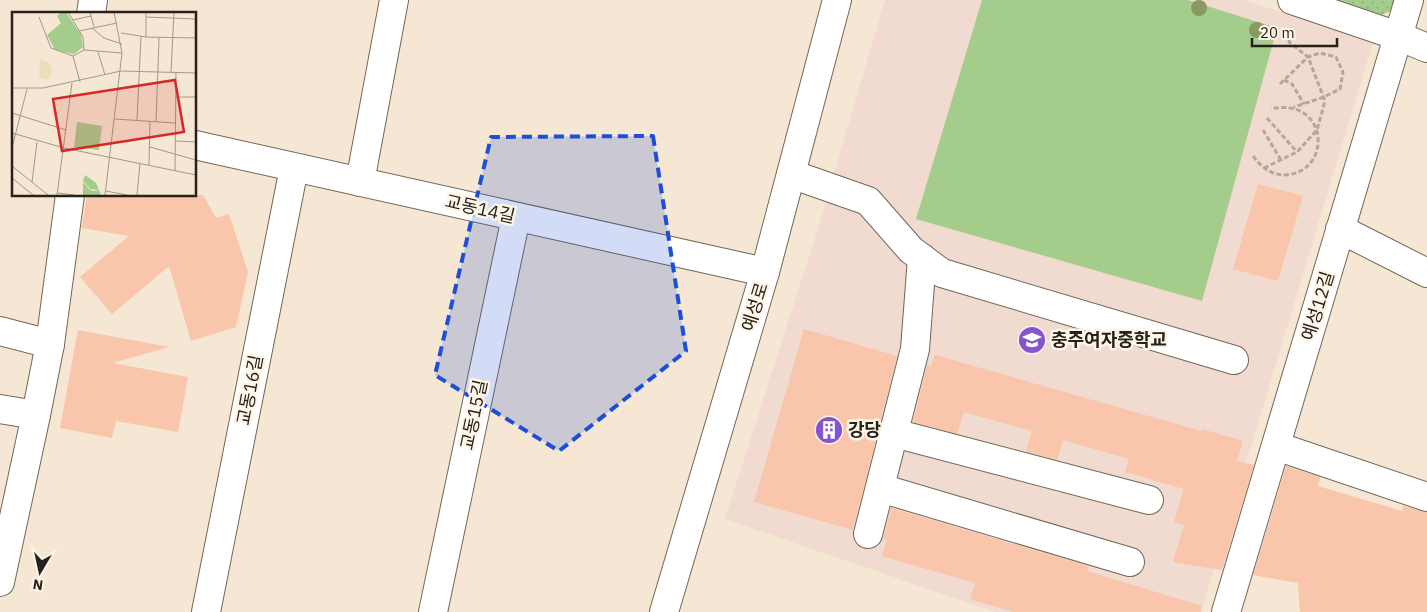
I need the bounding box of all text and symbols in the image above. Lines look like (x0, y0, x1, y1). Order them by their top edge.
inset map (12, 12, 196, 196)
scale bar (1252, 15, 1337, 47)
text: 20 m (1260, 23, 1295, 42)
street label: 교동14길 (443, 189, 517, 228)
street label: 예성12길 (1296, 268, 1339, 343)
street label: 예성로 (736, 280, 773, 334)
school or university icon: 충주여자중학교 (1017, 325, 1047, 355)
place label: 충주여자중학교 (1051, 328, 1167, 351)
street label: 교동16길 (231, 353, 268, 427)
street label: 교동15길 (455, 378, 492, 452)
building icon: 강당 (814, 415, 844, 445)
place label: 강당 (848, 418, 881, 441)
north arrow (15, 547, 65, 597)
text: N (32, 575, 44, 595)

